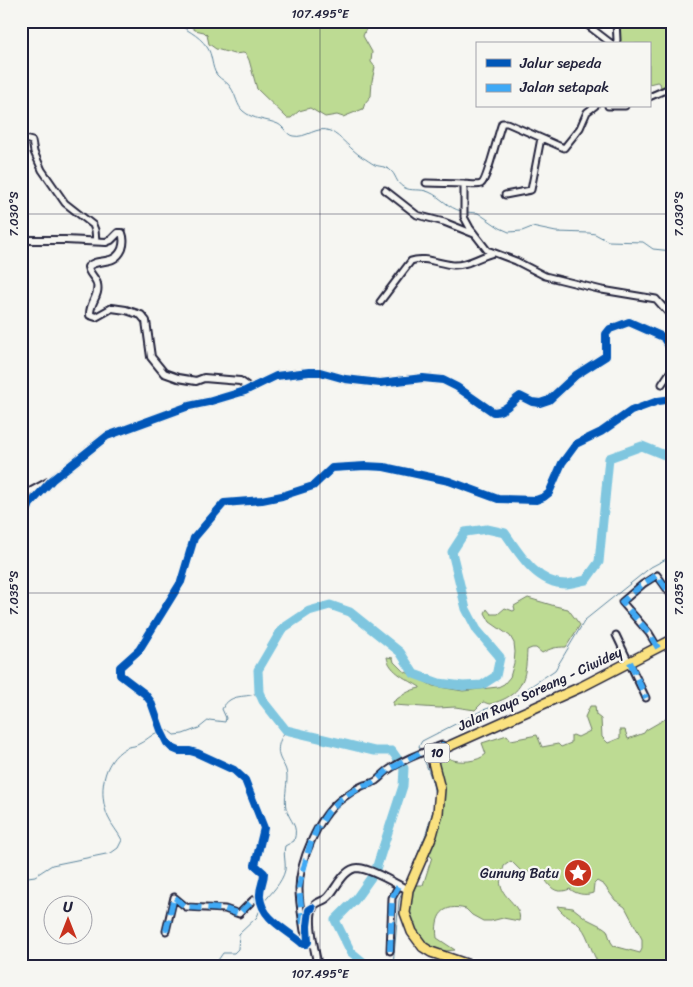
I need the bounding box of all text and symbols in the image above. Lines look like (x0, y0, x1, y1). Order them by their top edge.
text: 107.495°E (291, 3, 350, 25)
legend (476, 42, 650, 108)
text: Jalur sepeda (519, 50, 602, 76)
text: Jalan setapak (519, 74, 609, 100)
text: 7.030°S (3, 191, 25, 236)
text: 7.030°S (668, 191, 690, 236)
text: 7.035°S (3, 570, 25, 615)
text: 7.035°S (668, 570, 690, 615)
street label: Jalan Raya Soreang - Ciwidey (453, 639, 627, 739)
road number: 10 (424, 744, 450, 762)
place icon: Gunung Batu (563, 858, 593, 888)
place label: Gunung Batu (480, 861, 559, 886)
north arrow (42, 894, 92, 944)
text: U (63, 895, 73, 920)
text: 107.495°E (291, 963, 350, 985)

